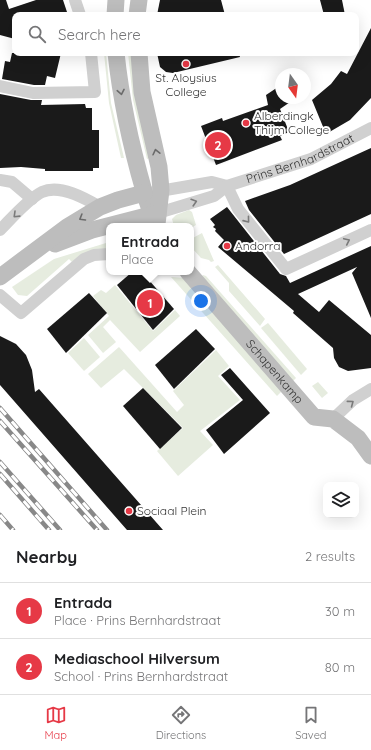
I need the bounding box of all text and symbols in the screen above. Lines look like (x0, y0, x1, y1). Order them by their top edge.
search box (12, 12, 359, 56)
icon: search (26, 23, 48, 45)
text: Search here (58, 25, 141, 44)
marker: St. Aloysius College (181, 59, 191, 69)
north arrow (275, 68, 311, 104)
place label: St. Aloysius College (155, 70, 217, 99)
one-way arrow (116, 89, 125, 95)
place label: Alberdingk Thijm College (254, 108, 330, 137)
marker: Alberdingk Thijm College (241, 118, 251, 128)
pin: 2 (205, 130, 231, 160)
street label: Prins Bernhardstraat (244, 130, 356, 186)
one-way arrow (152, 149, 160, 155)
one-way arrow (190, 198, 197, 207)
one-way arrow (13, 210, 21, 217)
one-way arrow (79, 213, 86, 221)
one-way arrow (242, 215, 249, 222)
popup (106, 223, 194, 275)
text: Entrada (121, 232, 179, 251)
place label: Andorra (235, 238, 281, 253)
one-way arrow (343, 238, 351, 246)
marker: Andorra (222, 241, 232, 251)
text: Place (121, 251, 154, 267)
pin: 1 (137, 288, 163, 318)
your location (191, 291, 211, 311)
street label: Schapenkamp (243, 336, 307, 406)
one-way arrow (346, 401, 353, 408)
map controls (323, 482, 359, 518)
button: layers (323, 482, 359, 518)
place label: Sociaal Plein (137, 503, 207, 518)
marker: Sociaal Plein (124, 506, 134, 516)
text: Nearby (16, 546, 77, 567)
text: 2 results (305, 548, 355, 564)
text: Entrada (54, 593, 112, 612)
text: 1 (26, 603, 32, 619)
text: 30 m (325, 603, 355, 619)
text: Place · Prins Bernhardstraat (54, 612, 221, 628)
text: Mediaschool Hilversum (54, 649, 220, 668)
text: 2 (25, 659, 33, 675)
text: 80 m (325, 659, 355, 675)
text: School · Prins Bernhardstraat (54, 668, 228, 684)
tab: Map (44, 704, 67, 742)
tab: Directions (156, 704, 206, 742)
tab: Saved (295, 704, 327, 742)

